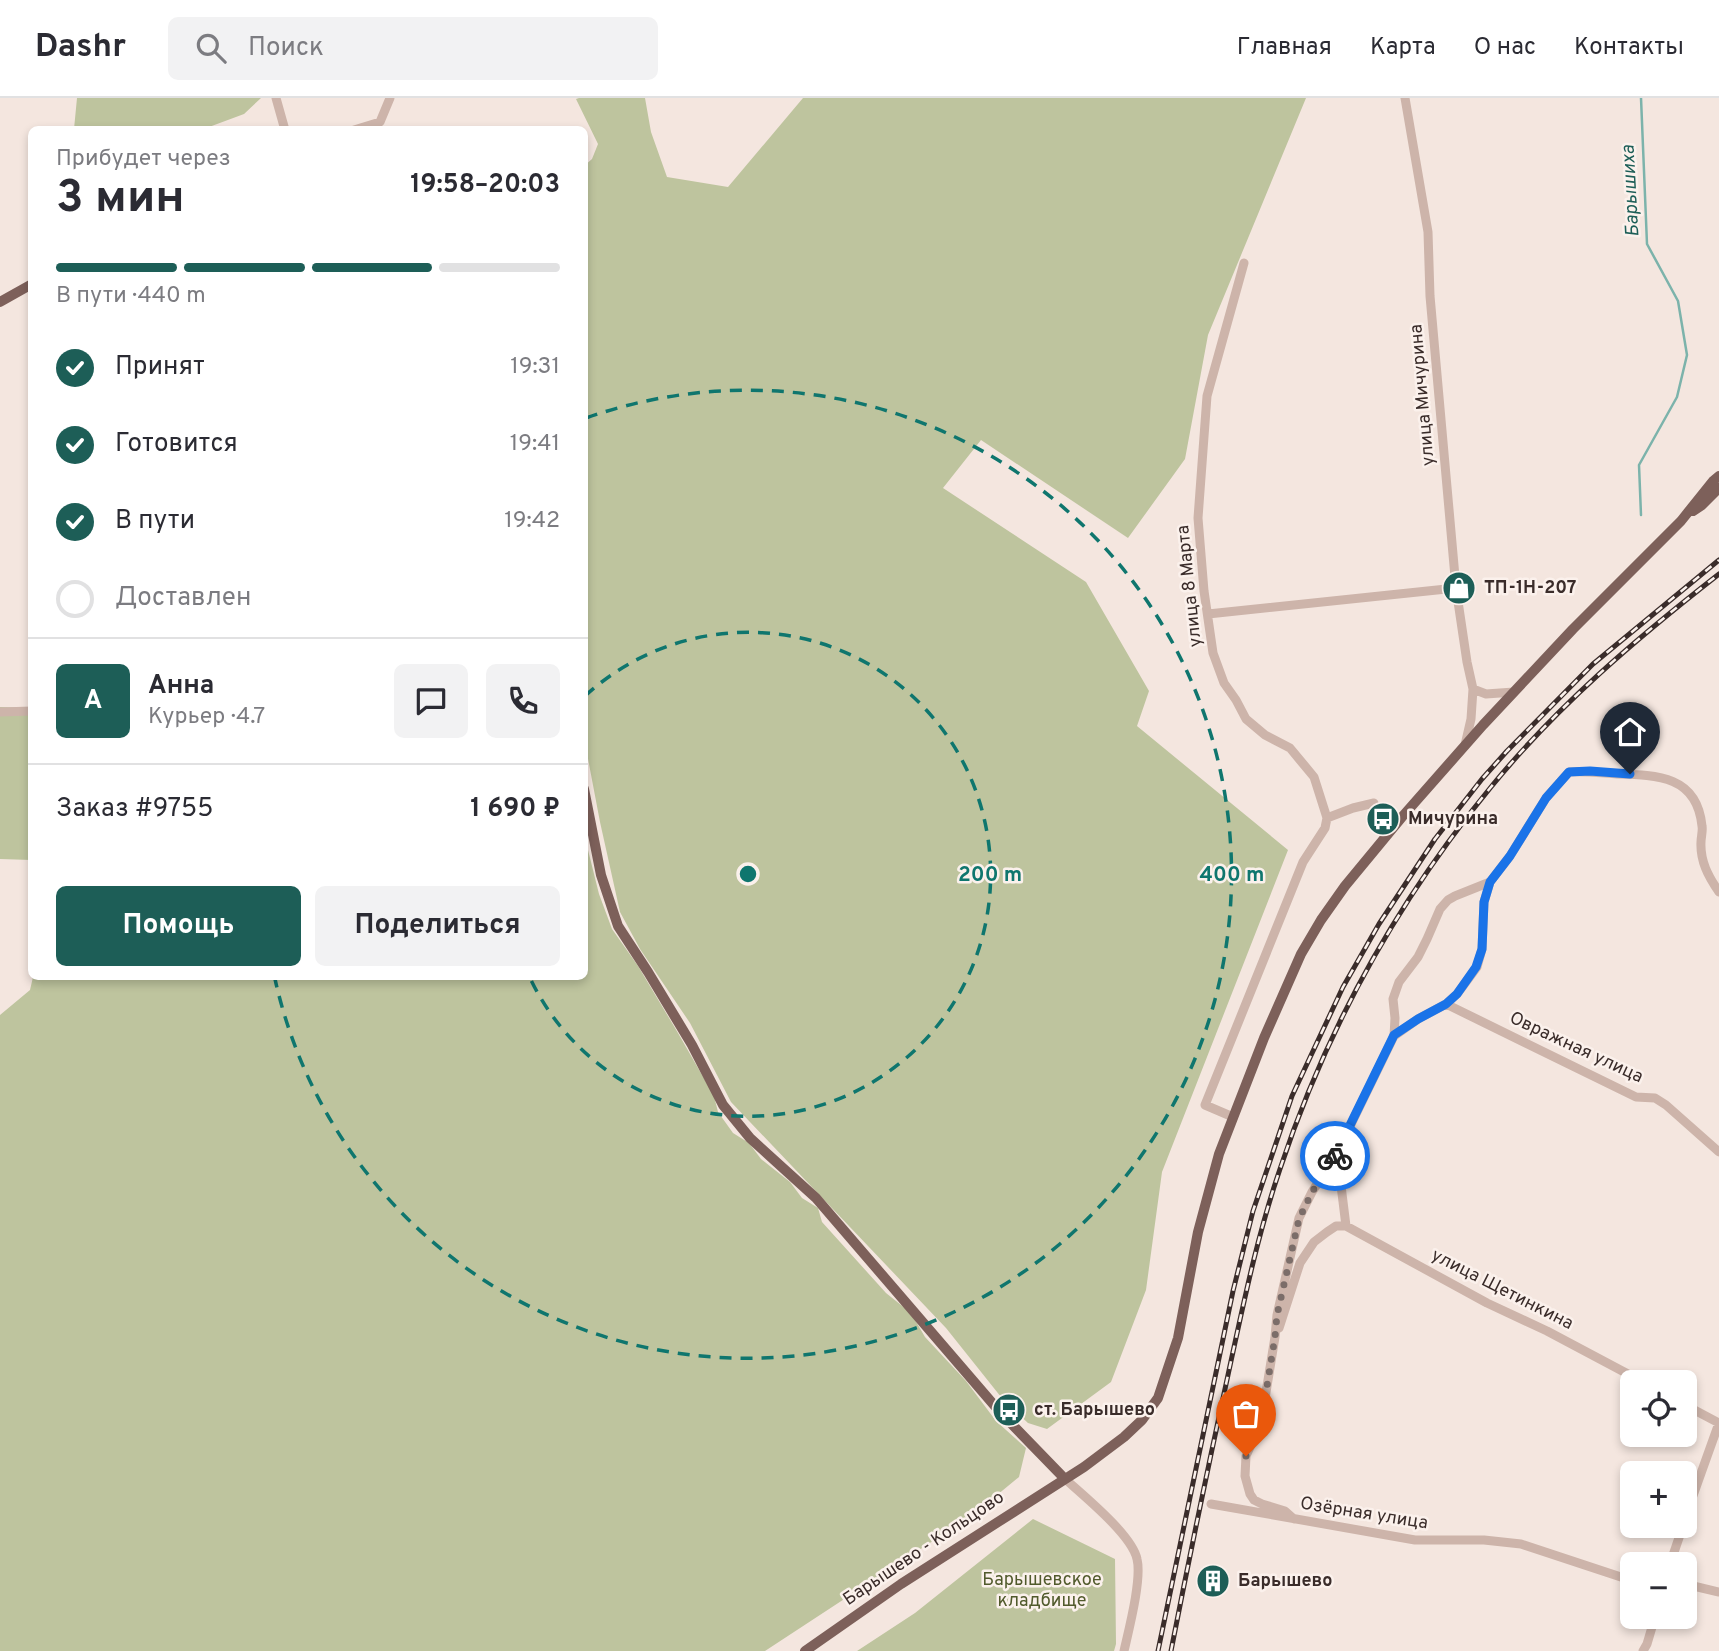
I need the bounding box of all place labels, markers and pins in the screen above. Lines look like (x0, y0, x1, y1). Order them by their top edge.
shop icon: ТП-1Н-207 (1440, 569, 1478, 607)
place label: ТП-1Н-207 (1484, 577, 1576, 600)
pin (1600, 702, 1660, 774)
bus stop icon: Мичурина (1364, 800, 1402, 838)
place label: Мичурина (1408, 808, 1498, 831)
centre of rings (736, 862, 760, 886)
pin (1216, 1384, 1276, 1456)
bus stop icon: ст. Барышево (990, 1391, 1028, 1429)
place label: ст. Барышево (1034, 1399, 1155, 1422)
building icon: Барышево (1194, 1562, 1232, 1600)
place label: Барышево (1238, 1570, 1332, 1593)

